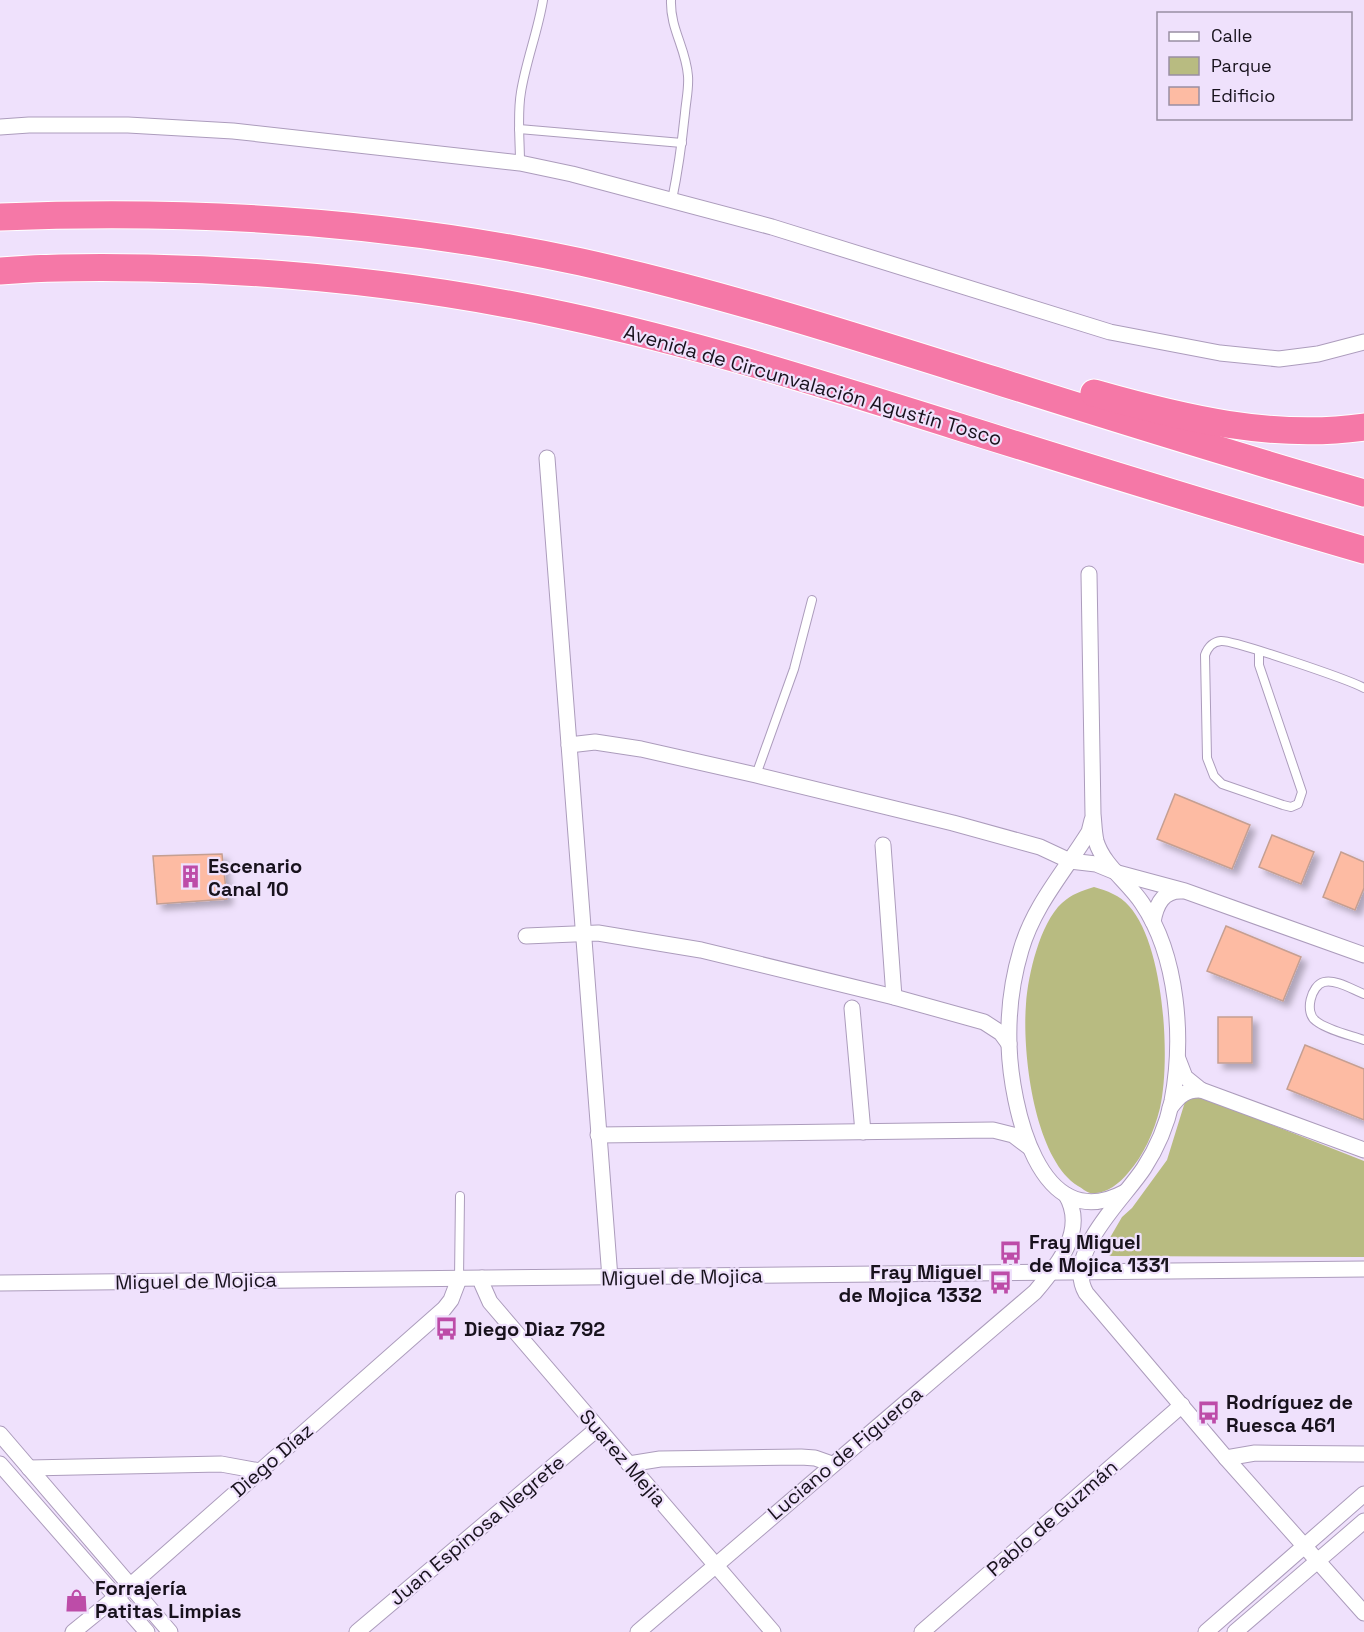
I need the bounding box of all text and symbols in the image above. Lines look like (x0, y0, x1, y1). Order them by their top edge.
legend (1157, 12, 1352, 120)
text: Calle (1211, 24, 1252, 47)
text: Parque (1211, 54, 1272, 77)
text: Edificio (1211, 84, 1275, 107)
street label: Avenida de Circunvalación Agustín Tosco (621, 318, 1005, 452)
place label: Escenario Canal 10 (208, 853, 302, 902)
building icon: Escenario Canal 10 (177, 864, 203, 890)
place label: Fray Miguel de Mojica 1331 (1029, 1229, 1169, 1278)
bus stop icon: Fray Miguel de Mojica 1331 (998, 1240, 1024, 1266)
place label: Fray Miguel de Mojica 1332 (838, 1259, 982, 1308)
street label: Miguel de Mojica (601, 1263, 763, 1291)
street label: Miguel de Mojica (115, 1267, 277, 1295)
bus stop icon: Fray Miguel de Mojica 1332 (987, 1270, 1013, 1296)
bus stop icon: Diego Diaz 792 (433, 1316, 459, 1342)
place label: Diego Diaz 792 (464, 1316, 605, 1342)
street label: Luciano de Figueroa (762, 1380, 928, 1526)
place label: Rodríguez de Ruesca 461 (1226, 1389, 1353, 1438)
bus stop icon: Rodríguez de Ruesca 461 (1195, 1400, 1221, 1426)
street label: Suarez Mejia (574, 1404, 672, 1512)
street label: Diego Díaz (226, 1417, 318, 1503)
street label: Juan Espinosa Negrete (384, 1449, 570, 1611)
street label: Pablo de Guzmán (981, 1454, 1123, 1582)
place label: Forrajería Patitas Limpias (95, 1575, 242, 1624)
shop icon: Forrajería Patitas Limpias (64, 1587, 90, 1613)

